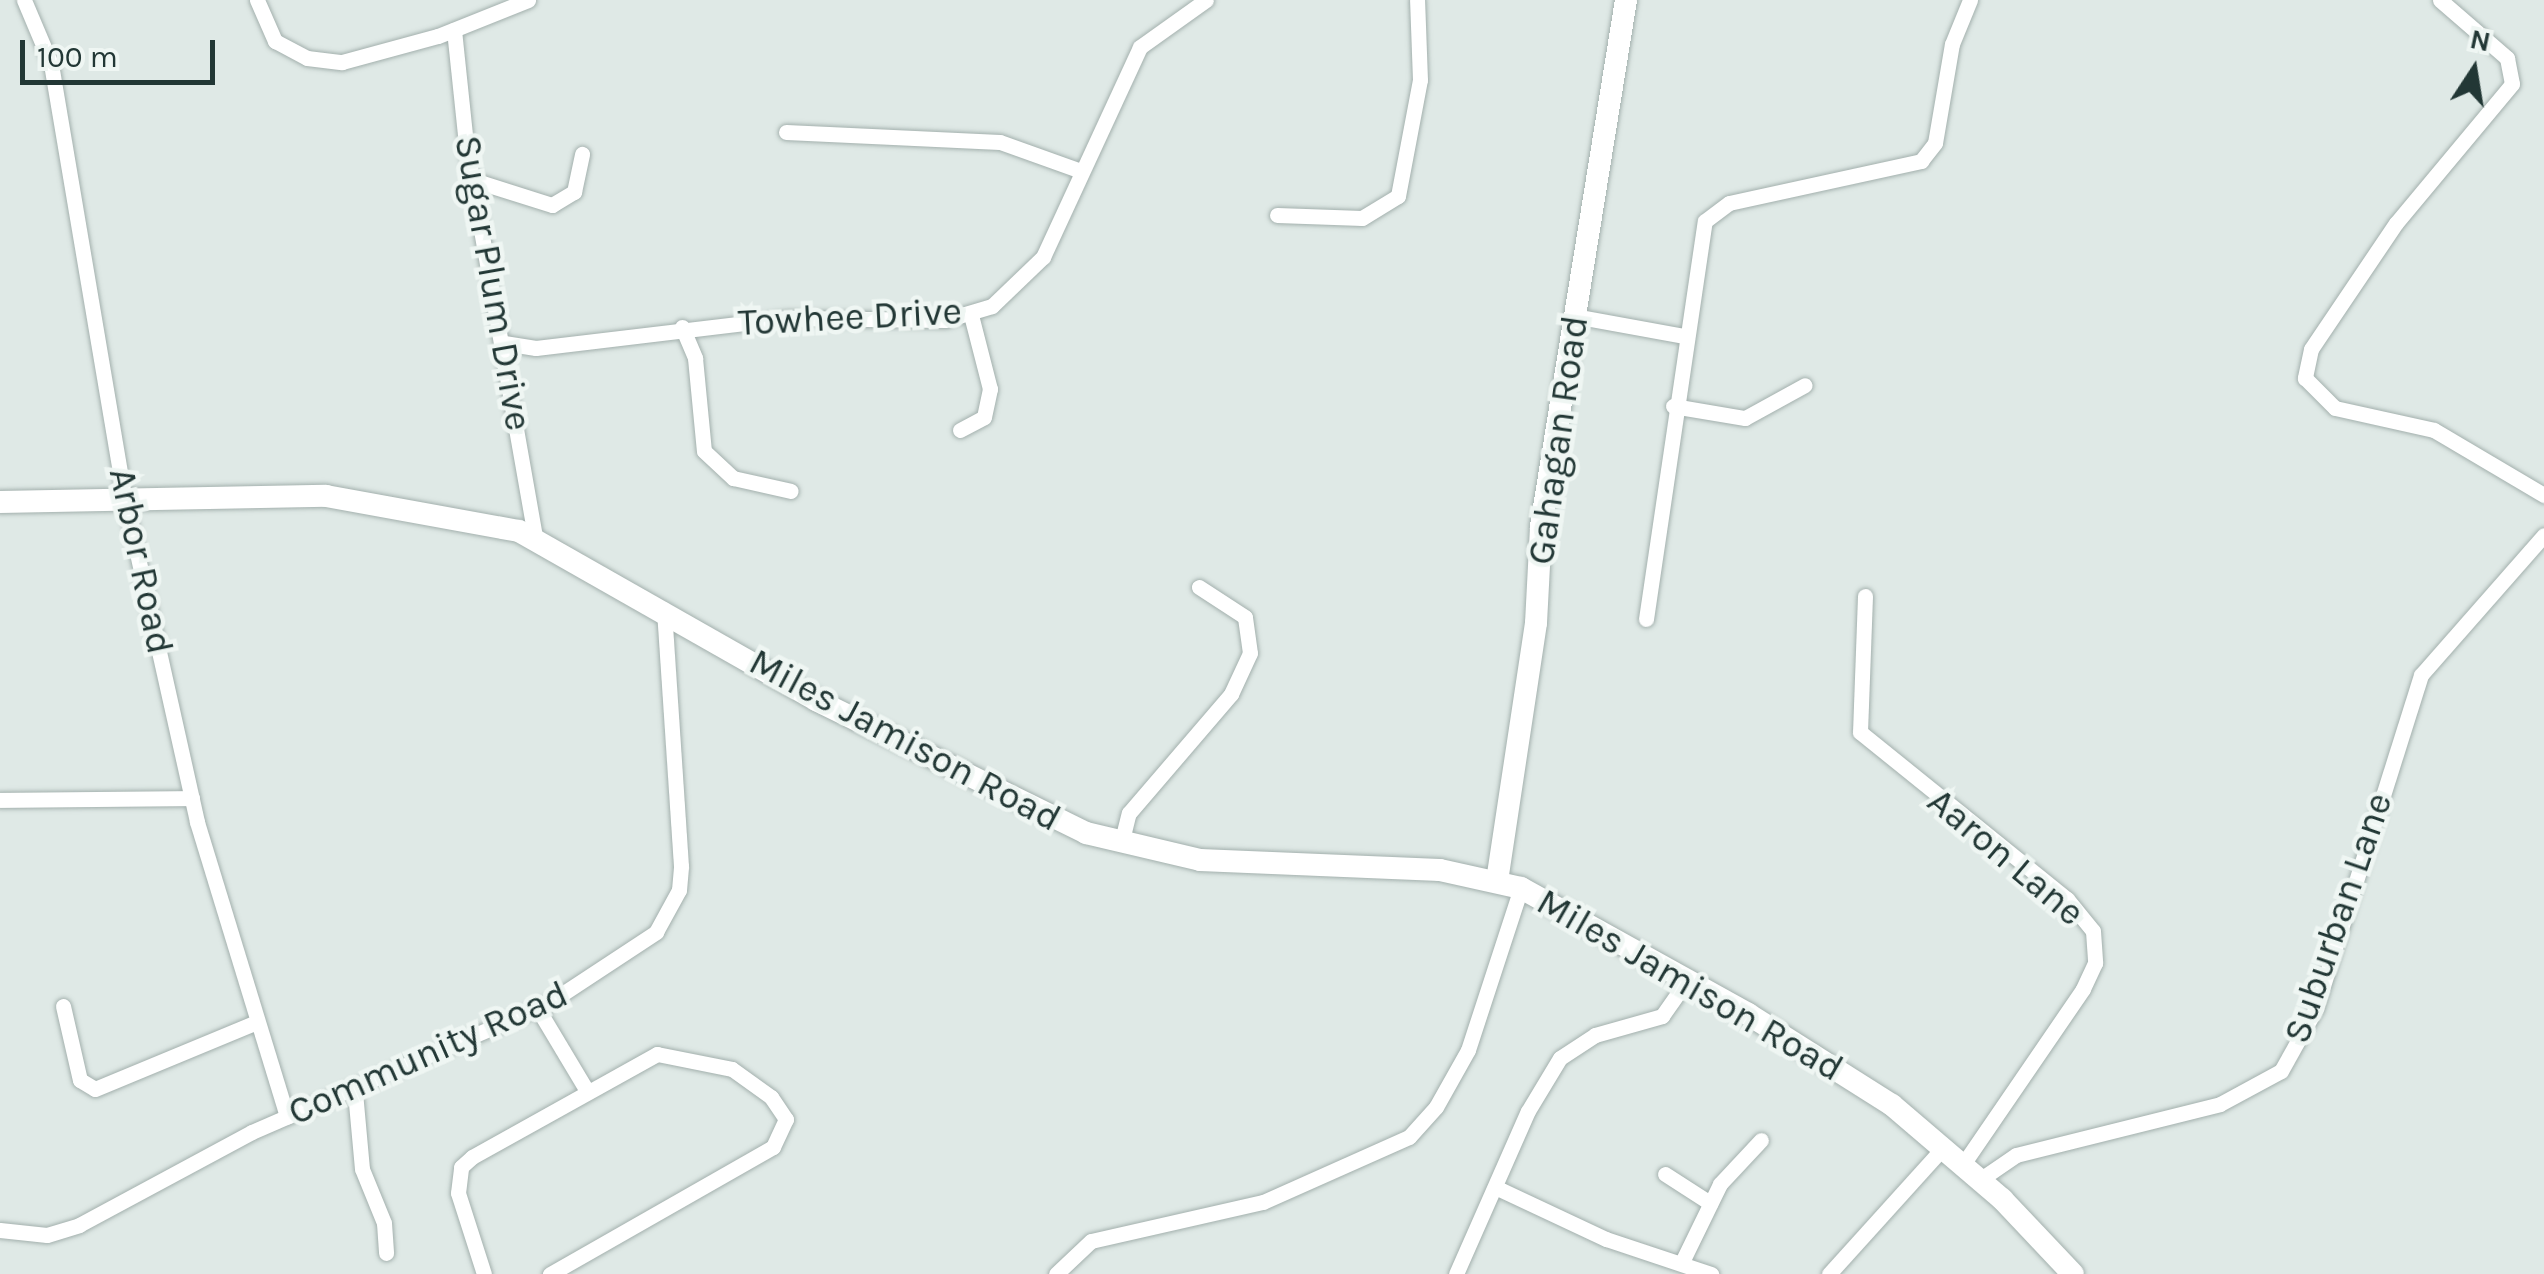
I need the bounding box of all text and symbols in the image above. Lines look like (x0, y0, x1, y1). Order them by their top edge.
scale bar (25, 20, 220, 82)
north arrow (2424, 20, 2524, 120)
text: N (2467, 22, 2494, 58)
text: 100 m (37, 39, 118, 75)
street label: Sugar Plum Drive (445, 132, 541, 434)
street label: Towhee Drive (737, 288, 963, 346)
street label: Gahagan Road (1518, 313, 1598, 567)
street label: Arbor Road (99, 464, 183, 658)
street label: Miles Jamison Road (742, 639, 1068, 841)
street label: Aaron Lane (1918, 778, 2094, 936)
street label: Suburban Lane (2274, 787, 2402, 1049)
street label: Miles Jamison Road (1529, 879, 1851, 1091)
street label: Community Road (281, 971, 575, 1135)

